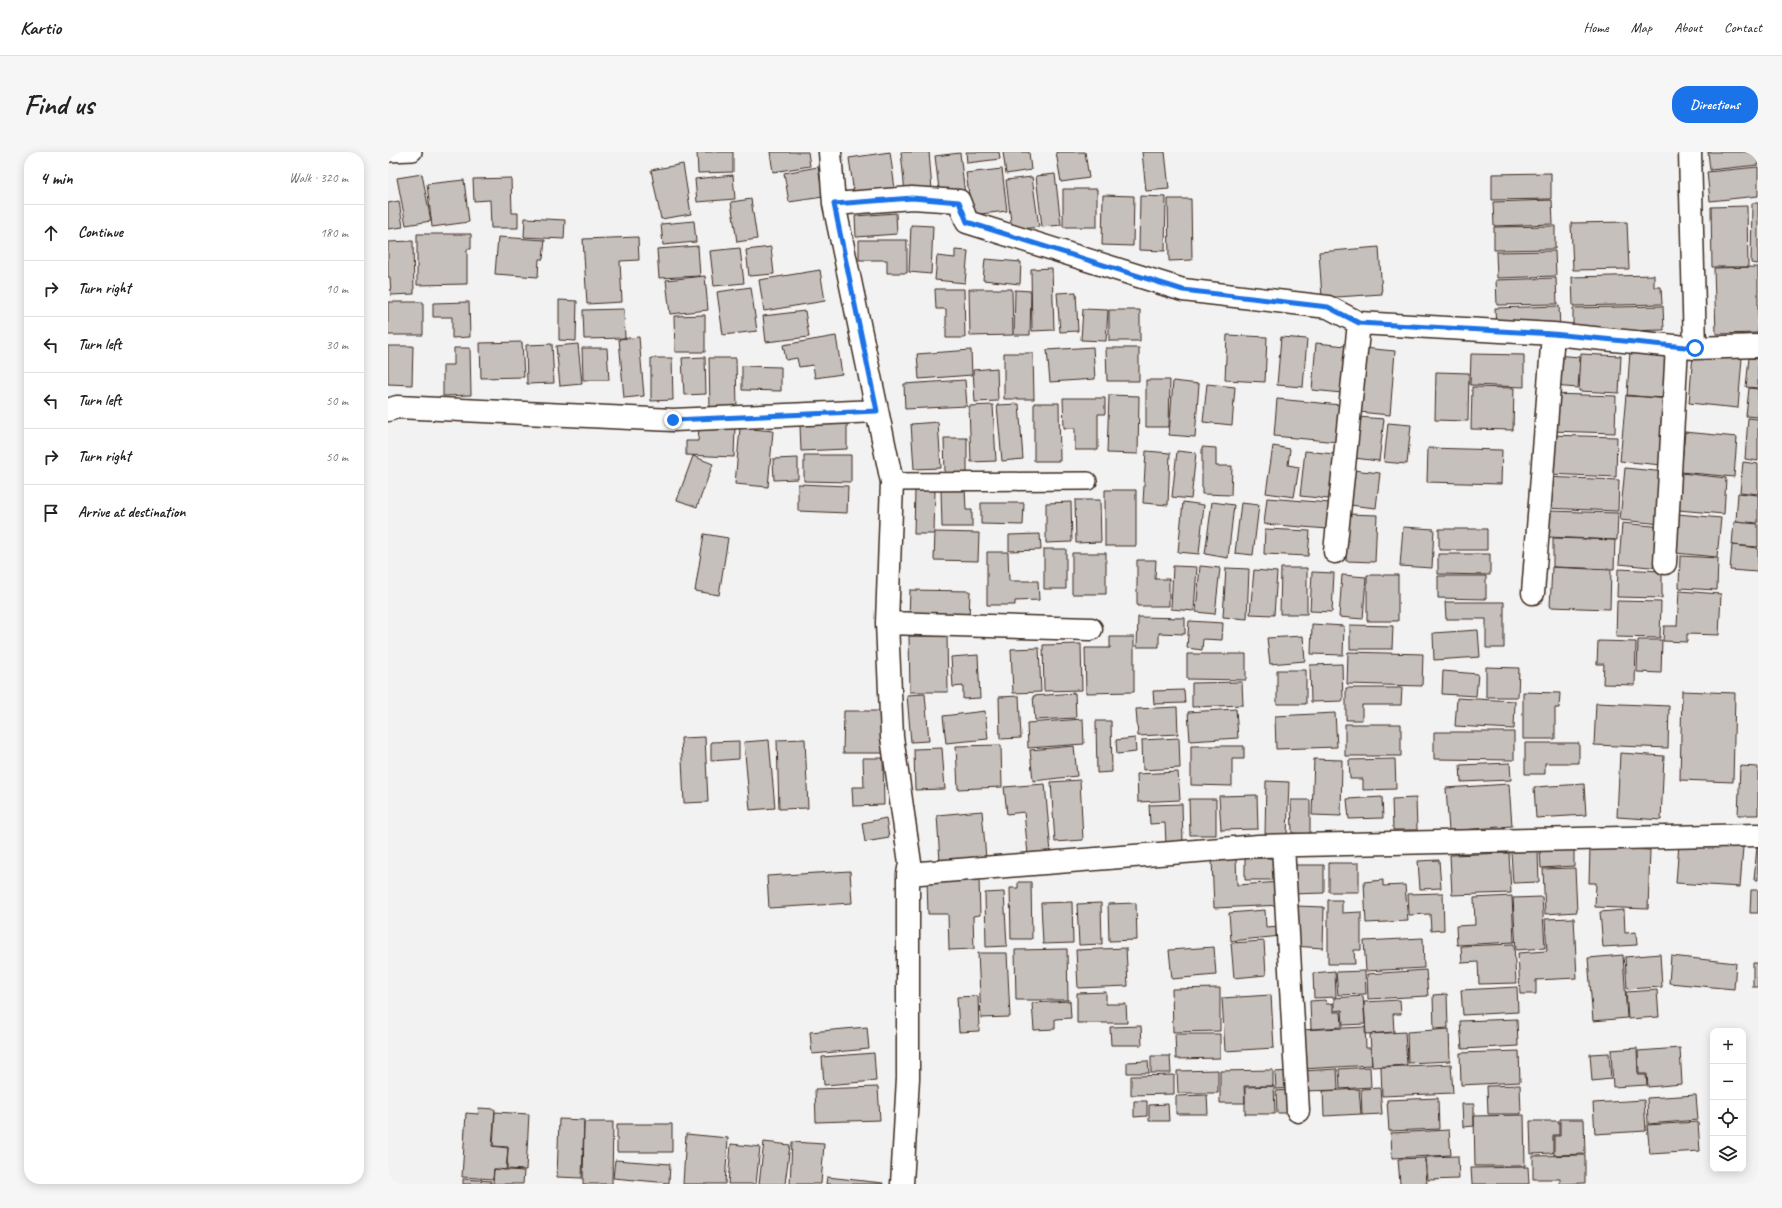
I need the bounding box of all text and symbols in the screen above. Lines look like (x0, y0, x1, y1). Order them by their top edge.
text: Kartio (20, 16, 61, 40)
text: Home (1583, 19, 1609, 36)
text: Map (1631, 19, 1652, 36)
text: About (1674, 19, 1702, 36)
text: Contact (1724, 19, 1762, 36)
button: Directions (1672, 86, 1758, 123)
text: Find us (24, 87, 94, 122)
text: 4 min (40, 168, 73, 189)
text: Walk · 320 m (289, 170, 348, 186)
icon: ahead (40, 222, 62, 244)
text: Continue (78, 223, 123, 242)
text: 180 m (320, 225, 348, 241)
icon: right (40, 278, 62, 300)
text: Turn right (78, 279, 131, 298)
text: 10 m (326, 281, 348, 297)
icon: left (40, 334, 62, 356)
text: Turn left (78, 335, 121, 354)
text: 30 m (326, 337, 348, 353)
route start (1686, 339, 1704, 357)
icon: left (40, 390, 62, 412)
text: Turn left (78, 391, 121, 410)
text: 50 m (326, 393, 348, 409)
route end (664, 411, 682, 429)
icon: right (40, 446, 62, 468)
text: Turn right (78, 447, 131, 466)
text: 50 m (326, 449, 348, 465)
icon: arrive (40, 502, 62, 524)
text: Arrive at destination (78, 503, 185, 522)
map controls (1710, 1028, 1746, 1172)
button: + (1710, 1028, 1746, 1064)
button: − (1710, 1064, 1746, 1100)
button: locate (1710, 1100, 1746, 1136)
button: layers (1710, 1136, 1746, 1172)

